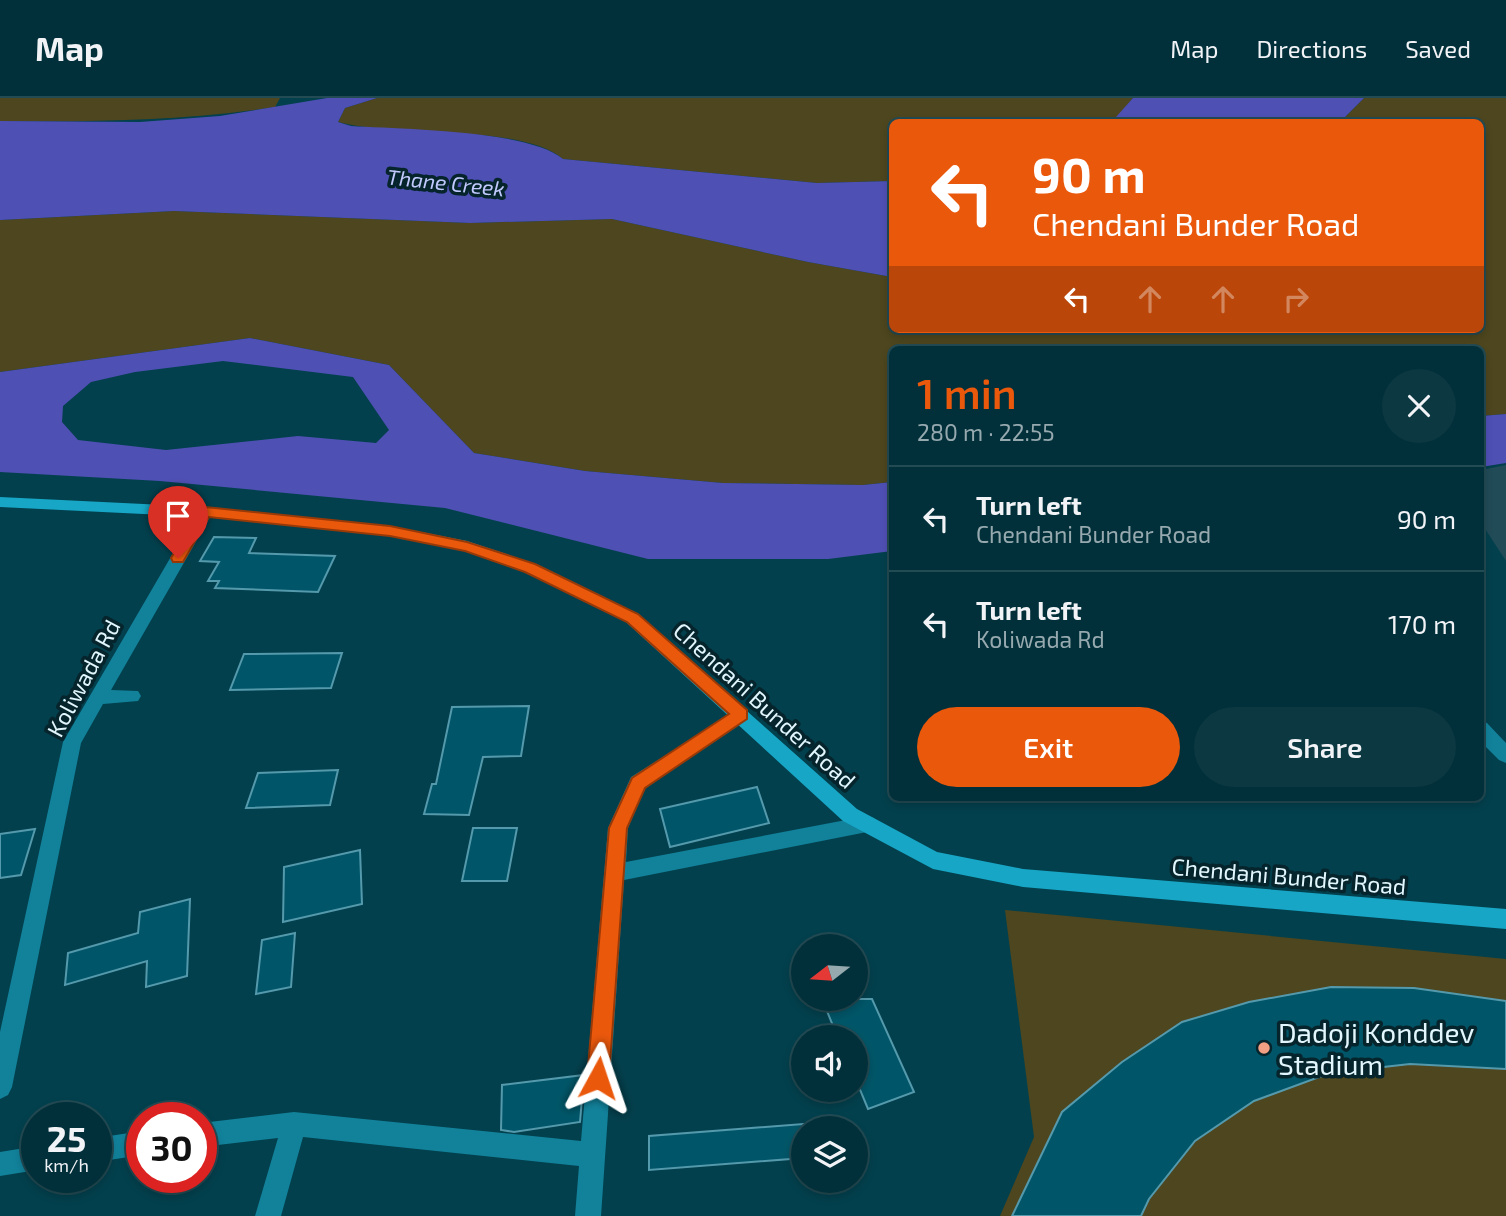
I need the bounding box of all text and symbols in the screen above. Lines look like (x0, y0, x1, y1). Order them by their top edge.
text: Map (35, 28, 104, 68)
text: Map (1170, 34, 1218, 63)
text: Directions (1256, 34, 1367, 63)
text: Saved (1405, 34, 1471, 63)
text: 90 m (1032, 144, 1146, 203)
icon: left (917, 147, 1008, 238)
water label: Thane Creek (386, 163, 506, 201)
text: Chendani Bunder Road (1032, 204, 1359, 242)
icon: left (1058, 280, 1096, 318)
icon: ahead (1131, 280, 1169, 318)
icon: ahead (1204, 280, 1242, 318)
icon: right (1277, 280, 1315, 318)
text: 1 min (917, 367, 1017, 417)
button: close (1382, 369, 1456, 443)
text: 280 m · 22:55 (917, 418, 1055, 446)
pin (148, 486, 208, 558)
text: Turn left (976, 489, 1082, 520)
icon: arrive (159, 497, 197, 535)
icon: left (917, 500, 955, 538)
text: 90 m (1397, 503, 1456, 534)
text: Chendani Bunder Road (976, 520, 1211, 548)
text: Turn left (976, 594, 1082, 625)
icon: left (917, 605, 955, 643)
text: 170 m (1388, 608, 1456, 639)
street label: Koliwada Rd (40, 615, 126, 741)
street label: Chendani Bunder Road (668, 616, 862, 794)
text: Koliwada Rd (976, 625, 1105, 653)
button: Exit (917, 707, 1180, 787)
button: Share (1194, 707, 1456, 787)
street label: Chendani Bunder Road (1171, 852, 1407, 900)
north arrow (791, 934, 868, 1012)
map controls (791, 934, 868, 1193)
place label: Dadoji Konddev Stadium (1278, 1015, 1474, 1081)
button: sound (791, 1025, 868, 1102)
marker: Dadoji Konddev Stadium (1256, 1040, 1272, 1056)
position arrow (561, 1041, 635, 1115)
speed limit sign: 30 (126, 1102, 217, 1193)
button: layers (791, 1116, 868, 1193)
text: 25 (47, 1117, 86, 1159)
text: km/h (44, 1154, 89, 1176)

